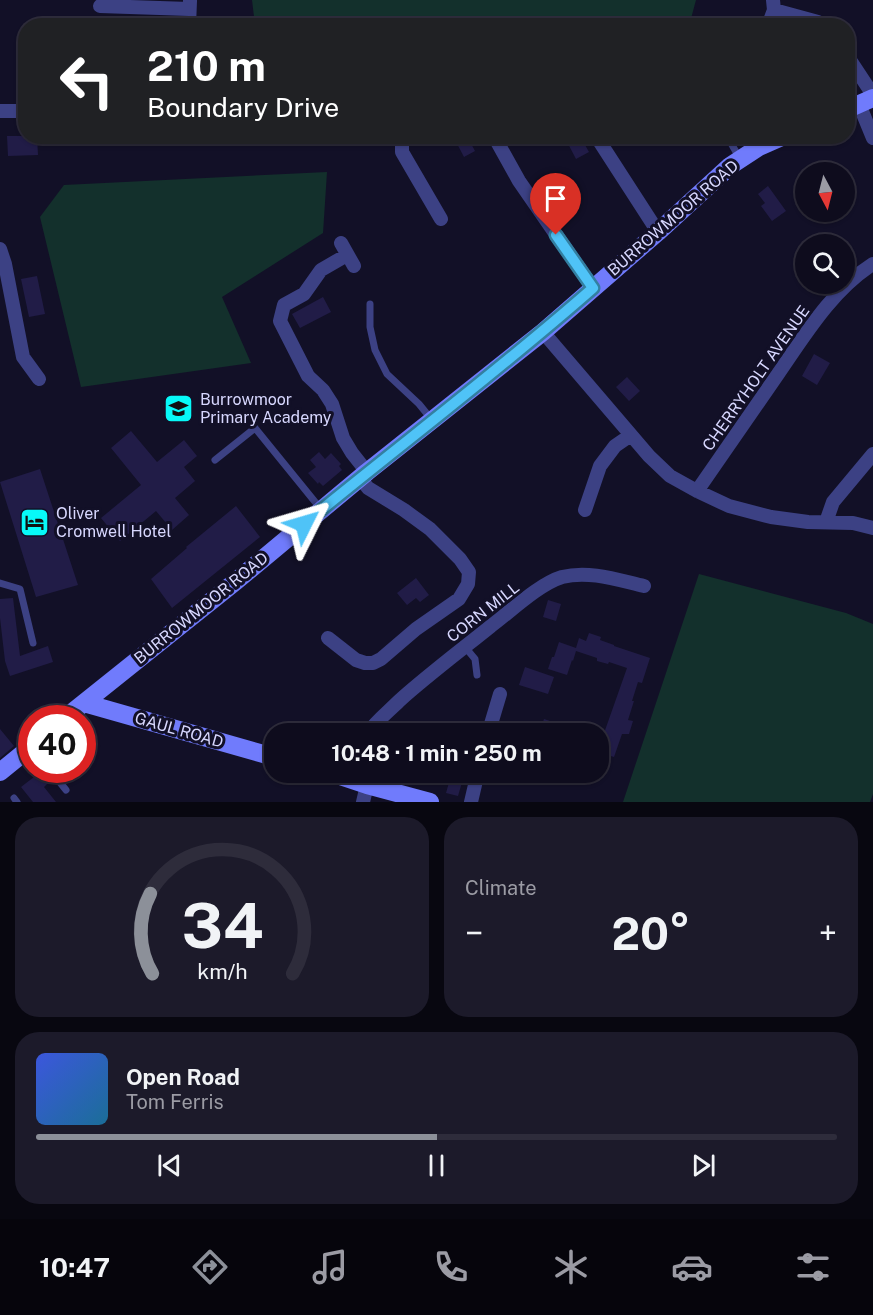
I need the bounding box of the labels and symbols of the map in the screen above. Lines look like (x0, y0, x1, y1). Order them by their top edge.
street label: BURROWMOOR ROAD (604, 156, 742, 280)
north arrow (795, 162, 855, 222)
pin (530, 173, 581, 235)
street label: CHERRYHOLT AVENUE (699, 302, 813, 454)
place label: Burrowmoor Primary Academy (200, 390, 332, 427)
school or university icon: Burrowmoor Primary Academy (163, 392, 195, 424)
position arrow (272, 492, 336, 556)
place label: Oliver Cromwell Hotel (56, 504, 171, 541)
hotel icon: Oliver Cromwell Hotel (19, 506, 51, 538)
street label: BURROWMOOR ROAD (130, 548, 272, 668)
street label: CORN MILL (443, 578, 523, 646)
speed limit sign: 40 (18, 705, 96, 783)
street label: GAUL ROAD (133, 708, 225, 752)

